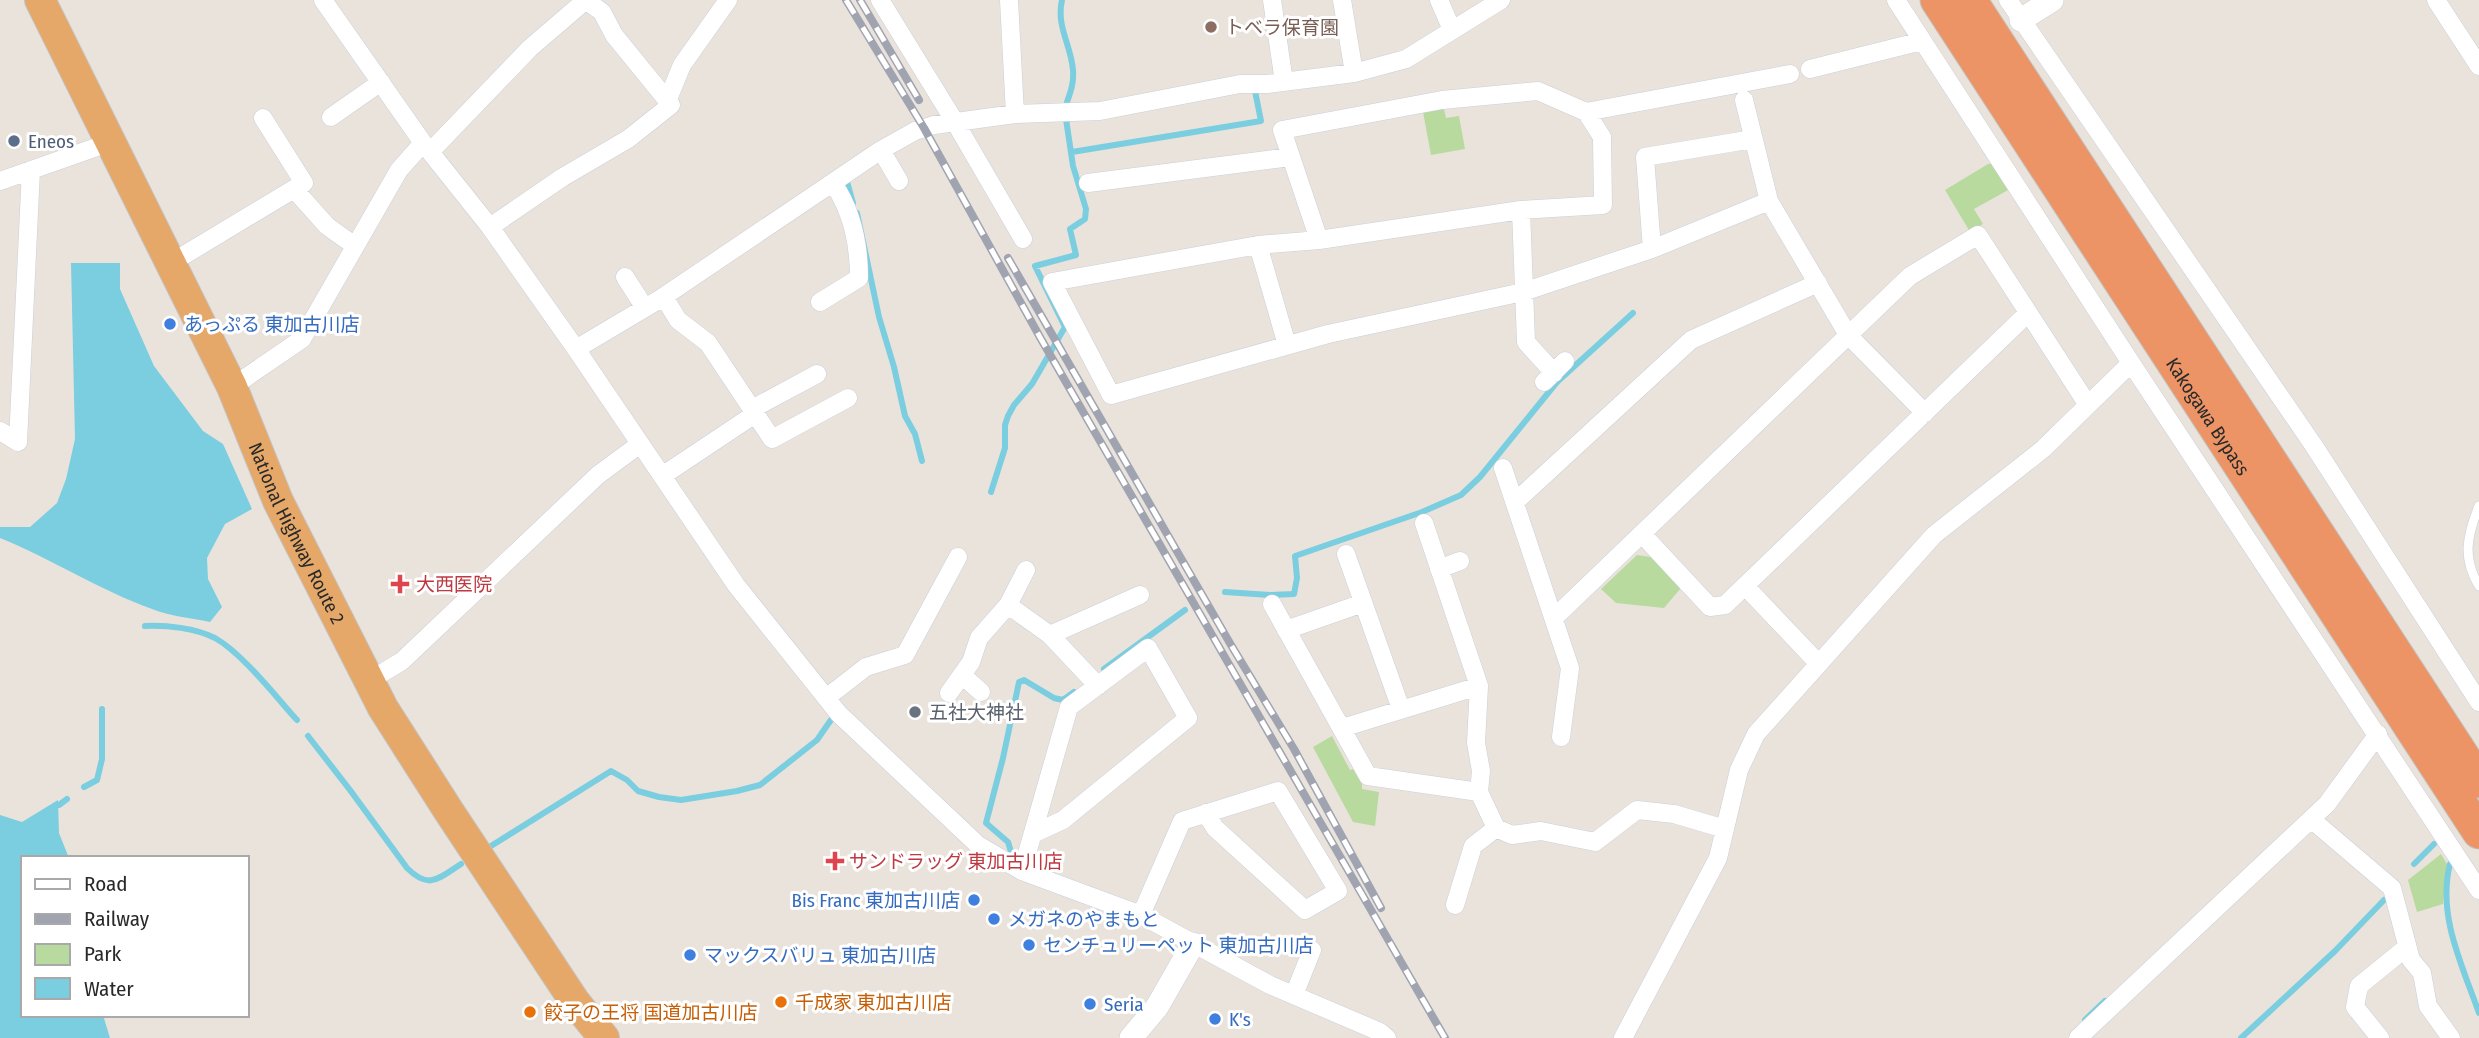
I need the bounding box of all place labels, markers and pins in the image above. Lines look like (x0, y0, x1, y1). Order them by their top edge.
place label: トベラ保育園 (1225, 16, 1339, 39)
marker: トベラ保育園 (1203, 19, 1219, 35)
place label: Eneos (28, 130, 74, 153)
marker: Eneos (6, 133, 22, 149)
place label: あっぷる 東加古川店 (184, 313, 359, 336)
marker: あっぷる 東加古川店 (162, 316, 178, 332)
place label: 大西医院 (416, 573, 492, 596)
marker: 大西医院 (390, 574, 410, 594)
place label: 五社大神社 (929, 701, 1024, 724)
marker: 五社大神社 (907, 704, 923, 720)
place label: サンドラッグ 東加古川店 (849, 850, 1062, 873)
marker: サンドラッグ 東加古川店 (827, 853, 843, 869)
place label: Bis Franc 東加古川店 (792, 889, 960, 912)
marker: Bis Franc 東加古川店 (966, 892, 982, 908)
place label: メガネのやまもと (1008, 908, 1160, 931)
marker: メガネのやまもと (986, 911, 1002, 927)
place label: センチュリーペット 東加古川店 (1043, 934, 1313, 957)
marker: センチュリーペット 東加古川店 (1021, 937, 1037, 953)
place label: マックスバリュ 東加古川店 (704, 944, 936, 967)
marker: マックスバリュ 東加古川店 (682, 947, 698, 963)
place label: 千成家 東加古川店 (795, 991, 951, 1014)
place label: Seria (1104, 993, 1144, 1016)
marker: 千成家 東加古川店 (773, 994, 789, 1010)
marker: Seria (1082, 996, 1098, 1012)
place label: 餃子の王将 国道加古川店 (544, 1001, 757, 1024)
marker: 餃子の王将 国道加古川店 (522, 1004, 538, 1020)
place label: K's (1229, 1008, 1251, 1031)
marker: K's (1207, 1011, 1223, 1027)

